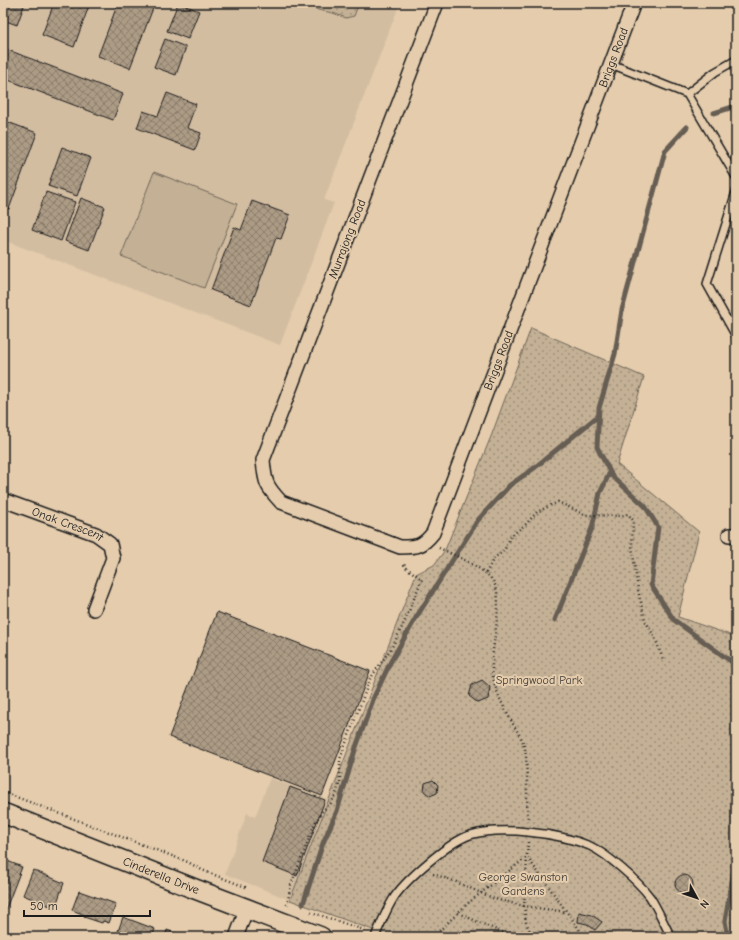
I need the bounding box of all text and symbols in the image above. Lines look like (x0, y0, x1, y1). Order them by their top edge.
street label: Briggs Road (596, 26, 631, 89)
street label: Murrajong Road (325, 197, 369, 281)
street label: Briggs Road (481, 329, 516, 392)
street label: Onak Crescent (30, 504, 107, 544)
park label: Springwood Park (496, 673, 582, 687)
street label: Cinderella Drive (121, 854, 201, 897)
park label: George Swanston Gardens (478, 870, 568, 898)
north arrow (677, 878, 717, 918)
scale bar (24, 892, 150, 918)
text: N (697, 897, 712, 911)
text: 50 m (30, 899, 58, 913)

